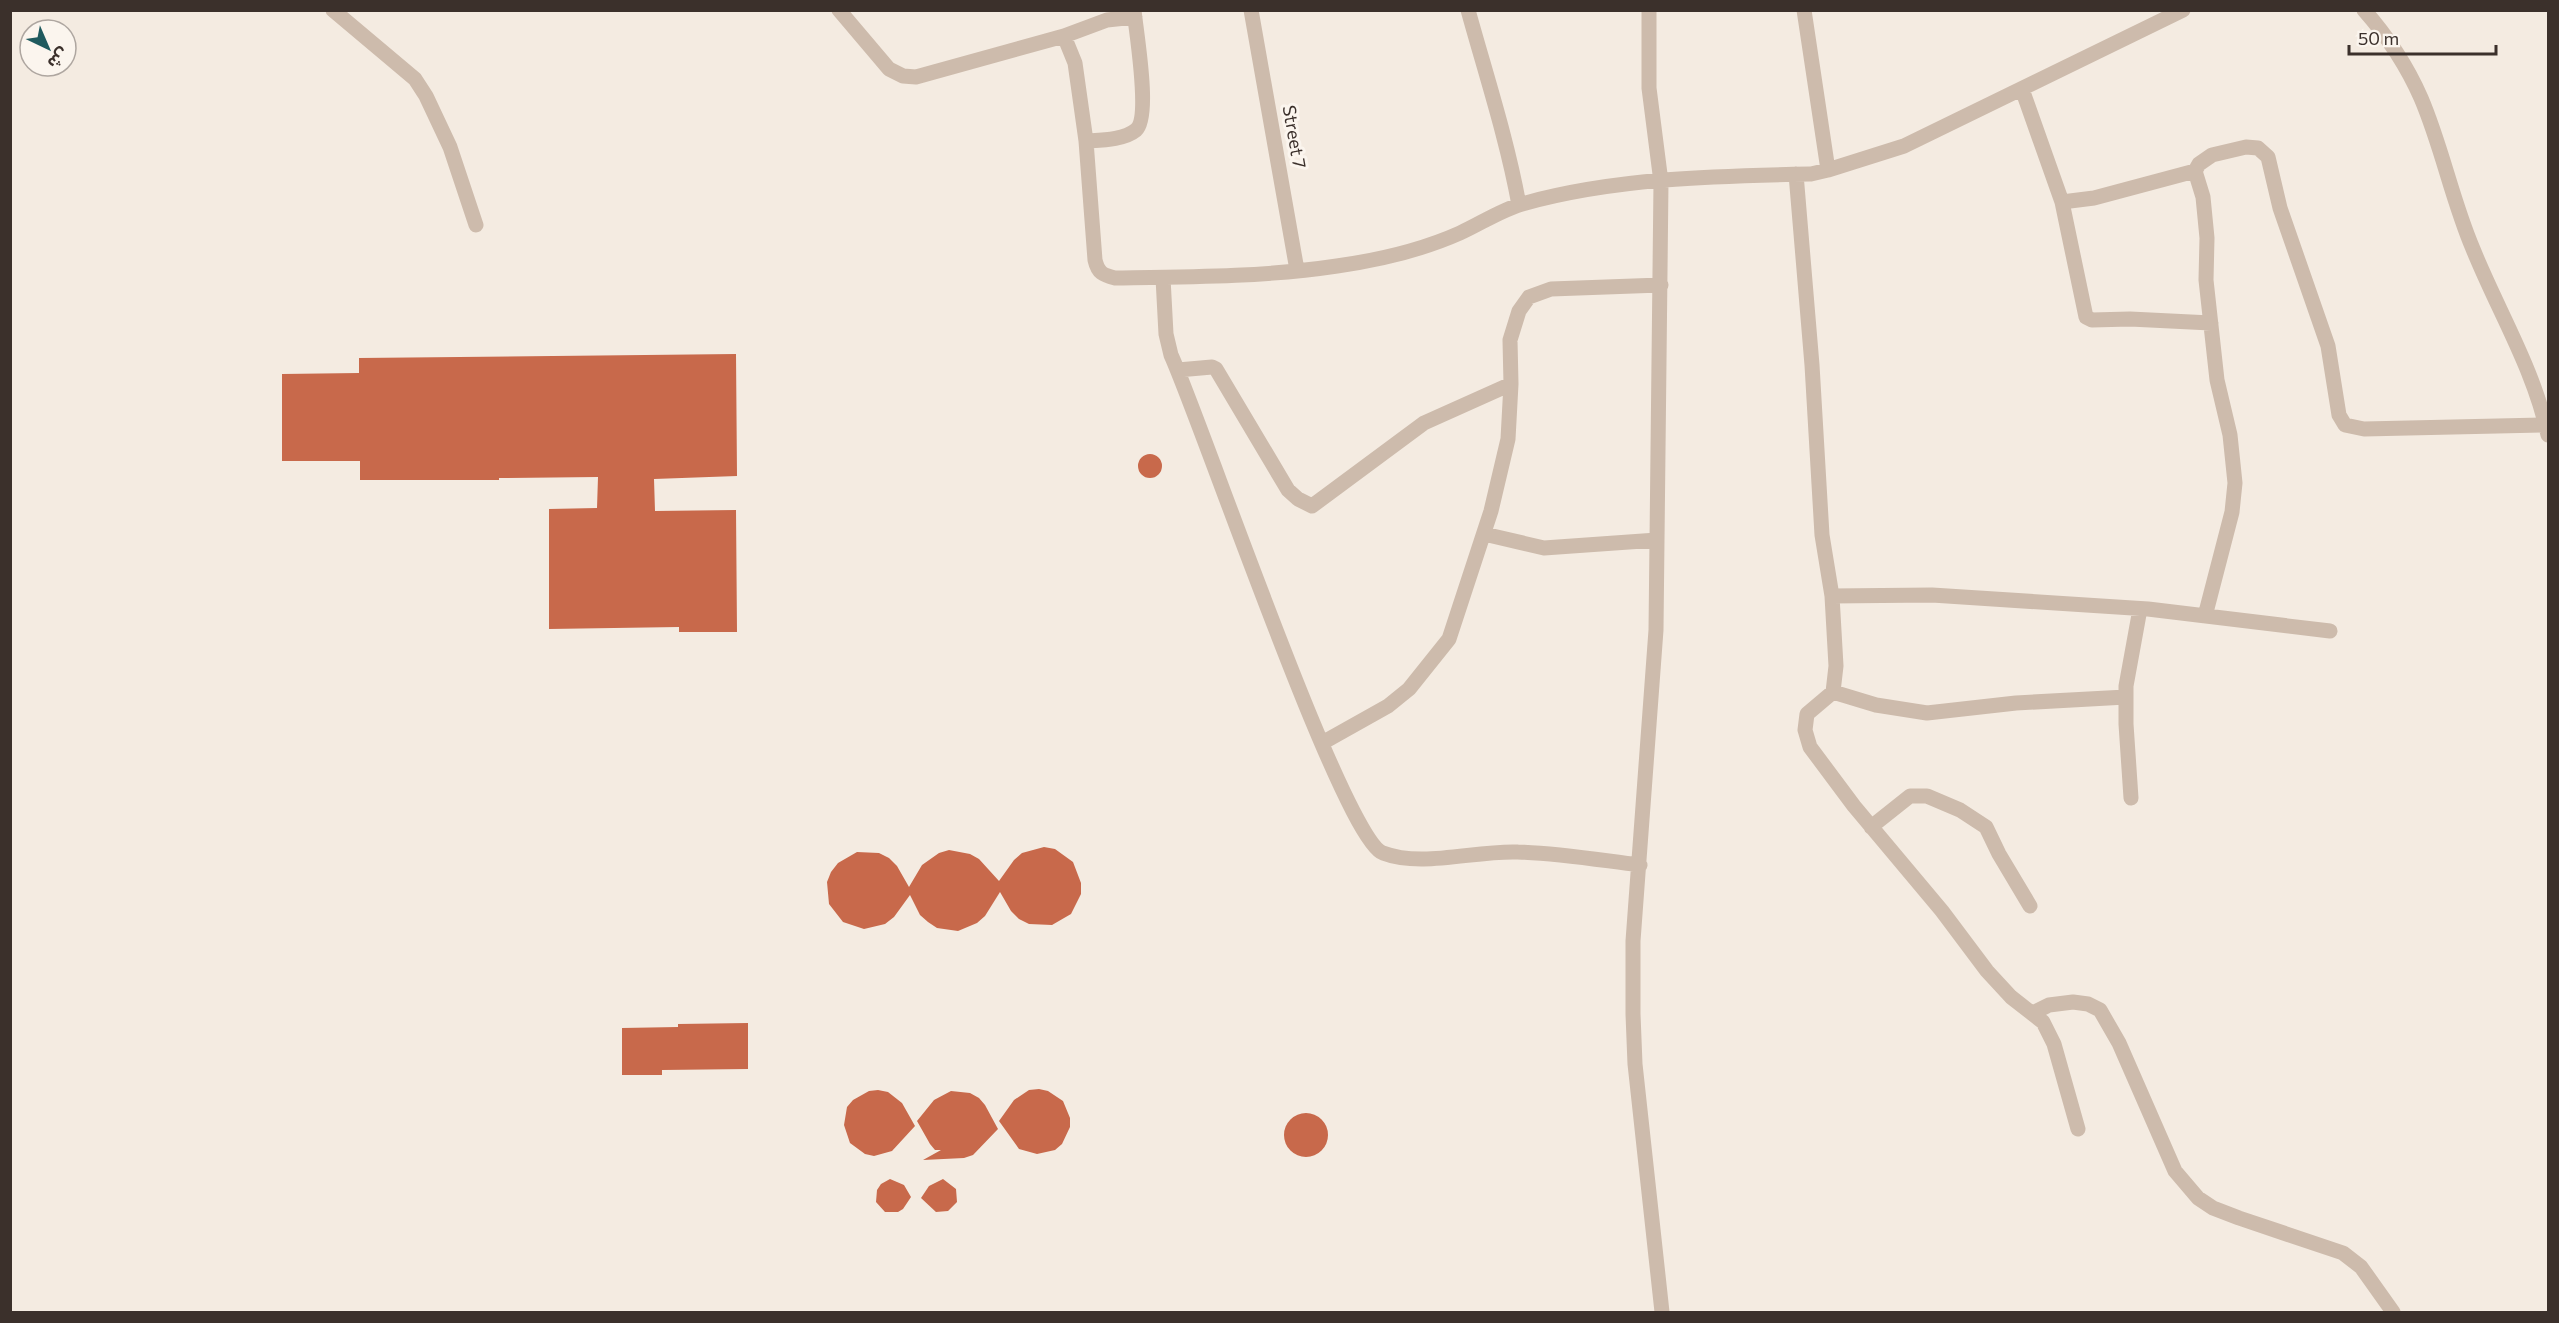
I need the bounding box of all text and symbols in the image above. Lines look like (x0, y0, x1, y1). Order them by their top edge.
north arrow (18, 18, 78, 78)
scale bar (2349, 18, 2496, 56)
text: 50 m (2358, 27, 2399, 49)
text: ش (44, 44, 73, 74)
street label: Street 7 (1279, 103, 1311, 170)

